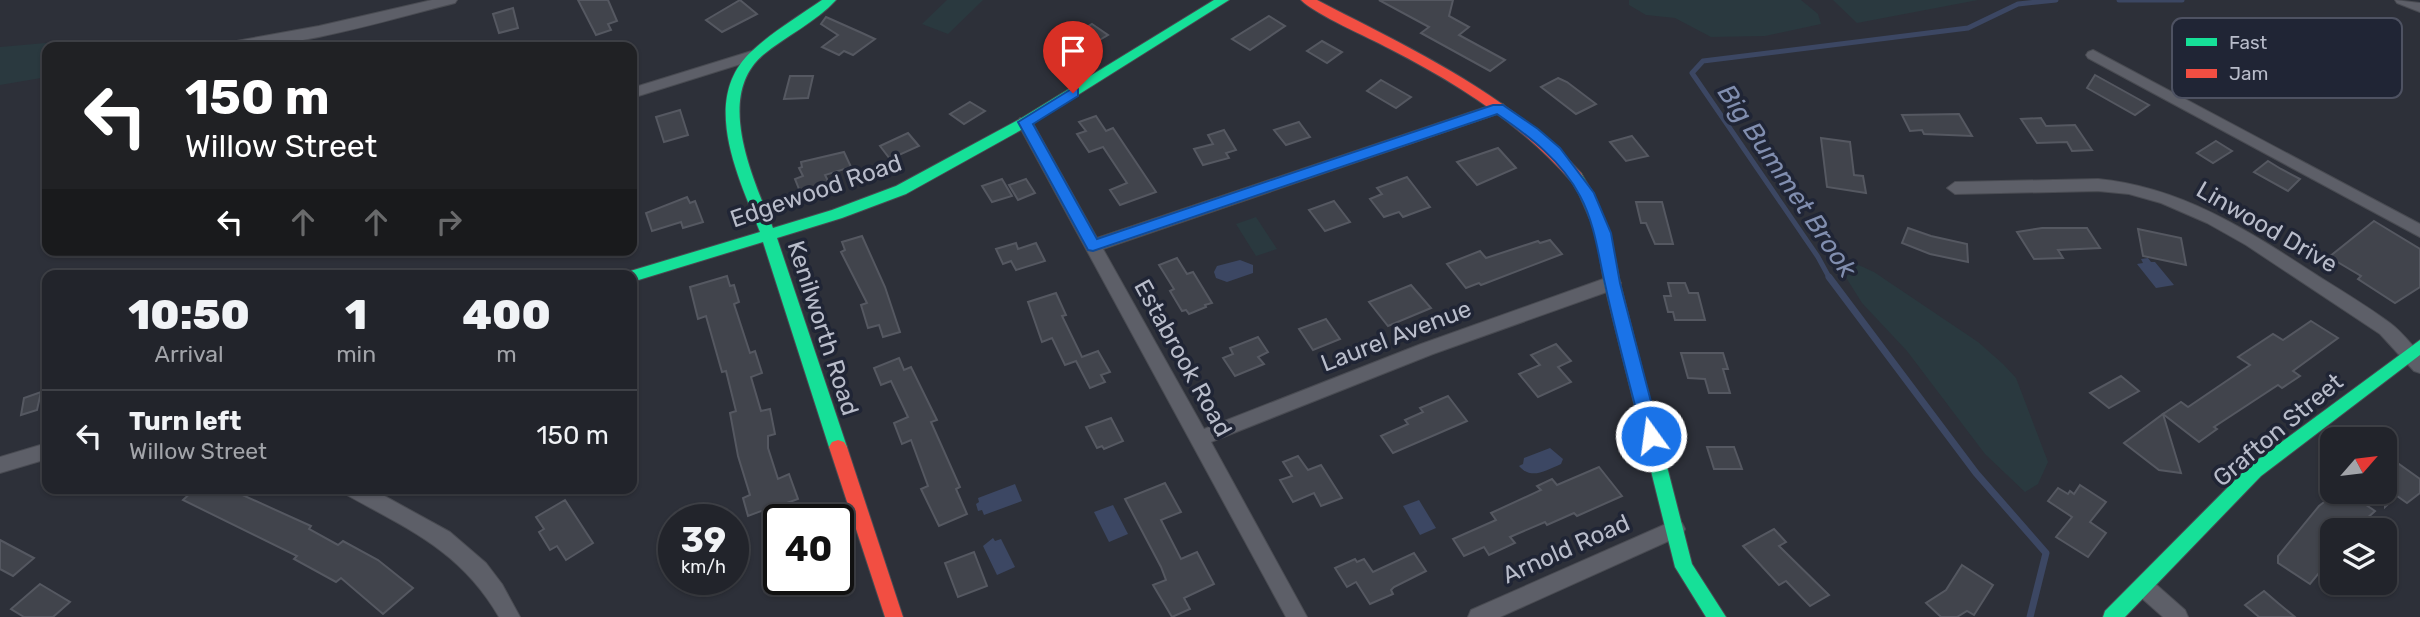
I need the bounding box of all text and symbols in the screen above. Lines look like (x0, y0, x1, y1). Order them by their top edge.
legend (2172, 18, 2402, 98)
pin (1043, 21, 1103, 93)
text: Fast (2229, 31, 2268, 54)
icon: arrive (1054, 32, 1092, 70)
text: Jam (2229, 62, 2268, 85)
text: 150 m (185, 68, 330, 126)
icon: left (70, 70, 161, 161)
water label: Big Bummet Brook (1711, 79, 1863, 284)
text: Willow Street (185, 127, 377, 165)
street label: Edgewood Road (727, 149, 905, 233)
street label: Linwood Drive (2192, 175, 2342, 279)
icon: left (211, 203, 249, 241)
icon: ahead (284, 203, 322, 241)
icon: ahead (357, 203, 395, 241)
icon: right (430, 203, 468, 241)
street label: Kenilworth Road (782, 237, 864, 419)
street label: Estabrook Road (1128, 275, 1238, 441)
text: 10:50 (128, 290, 250, 340)
text: 1 (345, 290, 367, 340)
text: 400 (462, 290, 551, 340)
street label: Laurel Avenue (1317, 294, 1475, 378)
text: Arrival (155, 340, 224, 368)
text: min (336, 340, 376, 368)
text: m (496, 340, 517, 368)
street label: Grafton Street (2207, 368, 2349, 492)
position arrow (1614, 399, 1688, 473)
text: Turn left (129, 406, 241, 437)
icon: left (70, 417, 108, 455)
text: 150 m (536, 420, 609, 451)
north arrow (2320, 427, 2398, 504)
map controls (2320, 427, 2397, 595)
text: Willow Street (129, 437, 267, 465)
speed limit sign: 40 (763, 504, 854, 595)
street label: Arnold Road (1498, 508, 1634, 590)
button: layers (2320, 518, 2397, 595)
text: 39 (681, 519, 726, 561)
text: km/h (681, 556, 726, 578)

